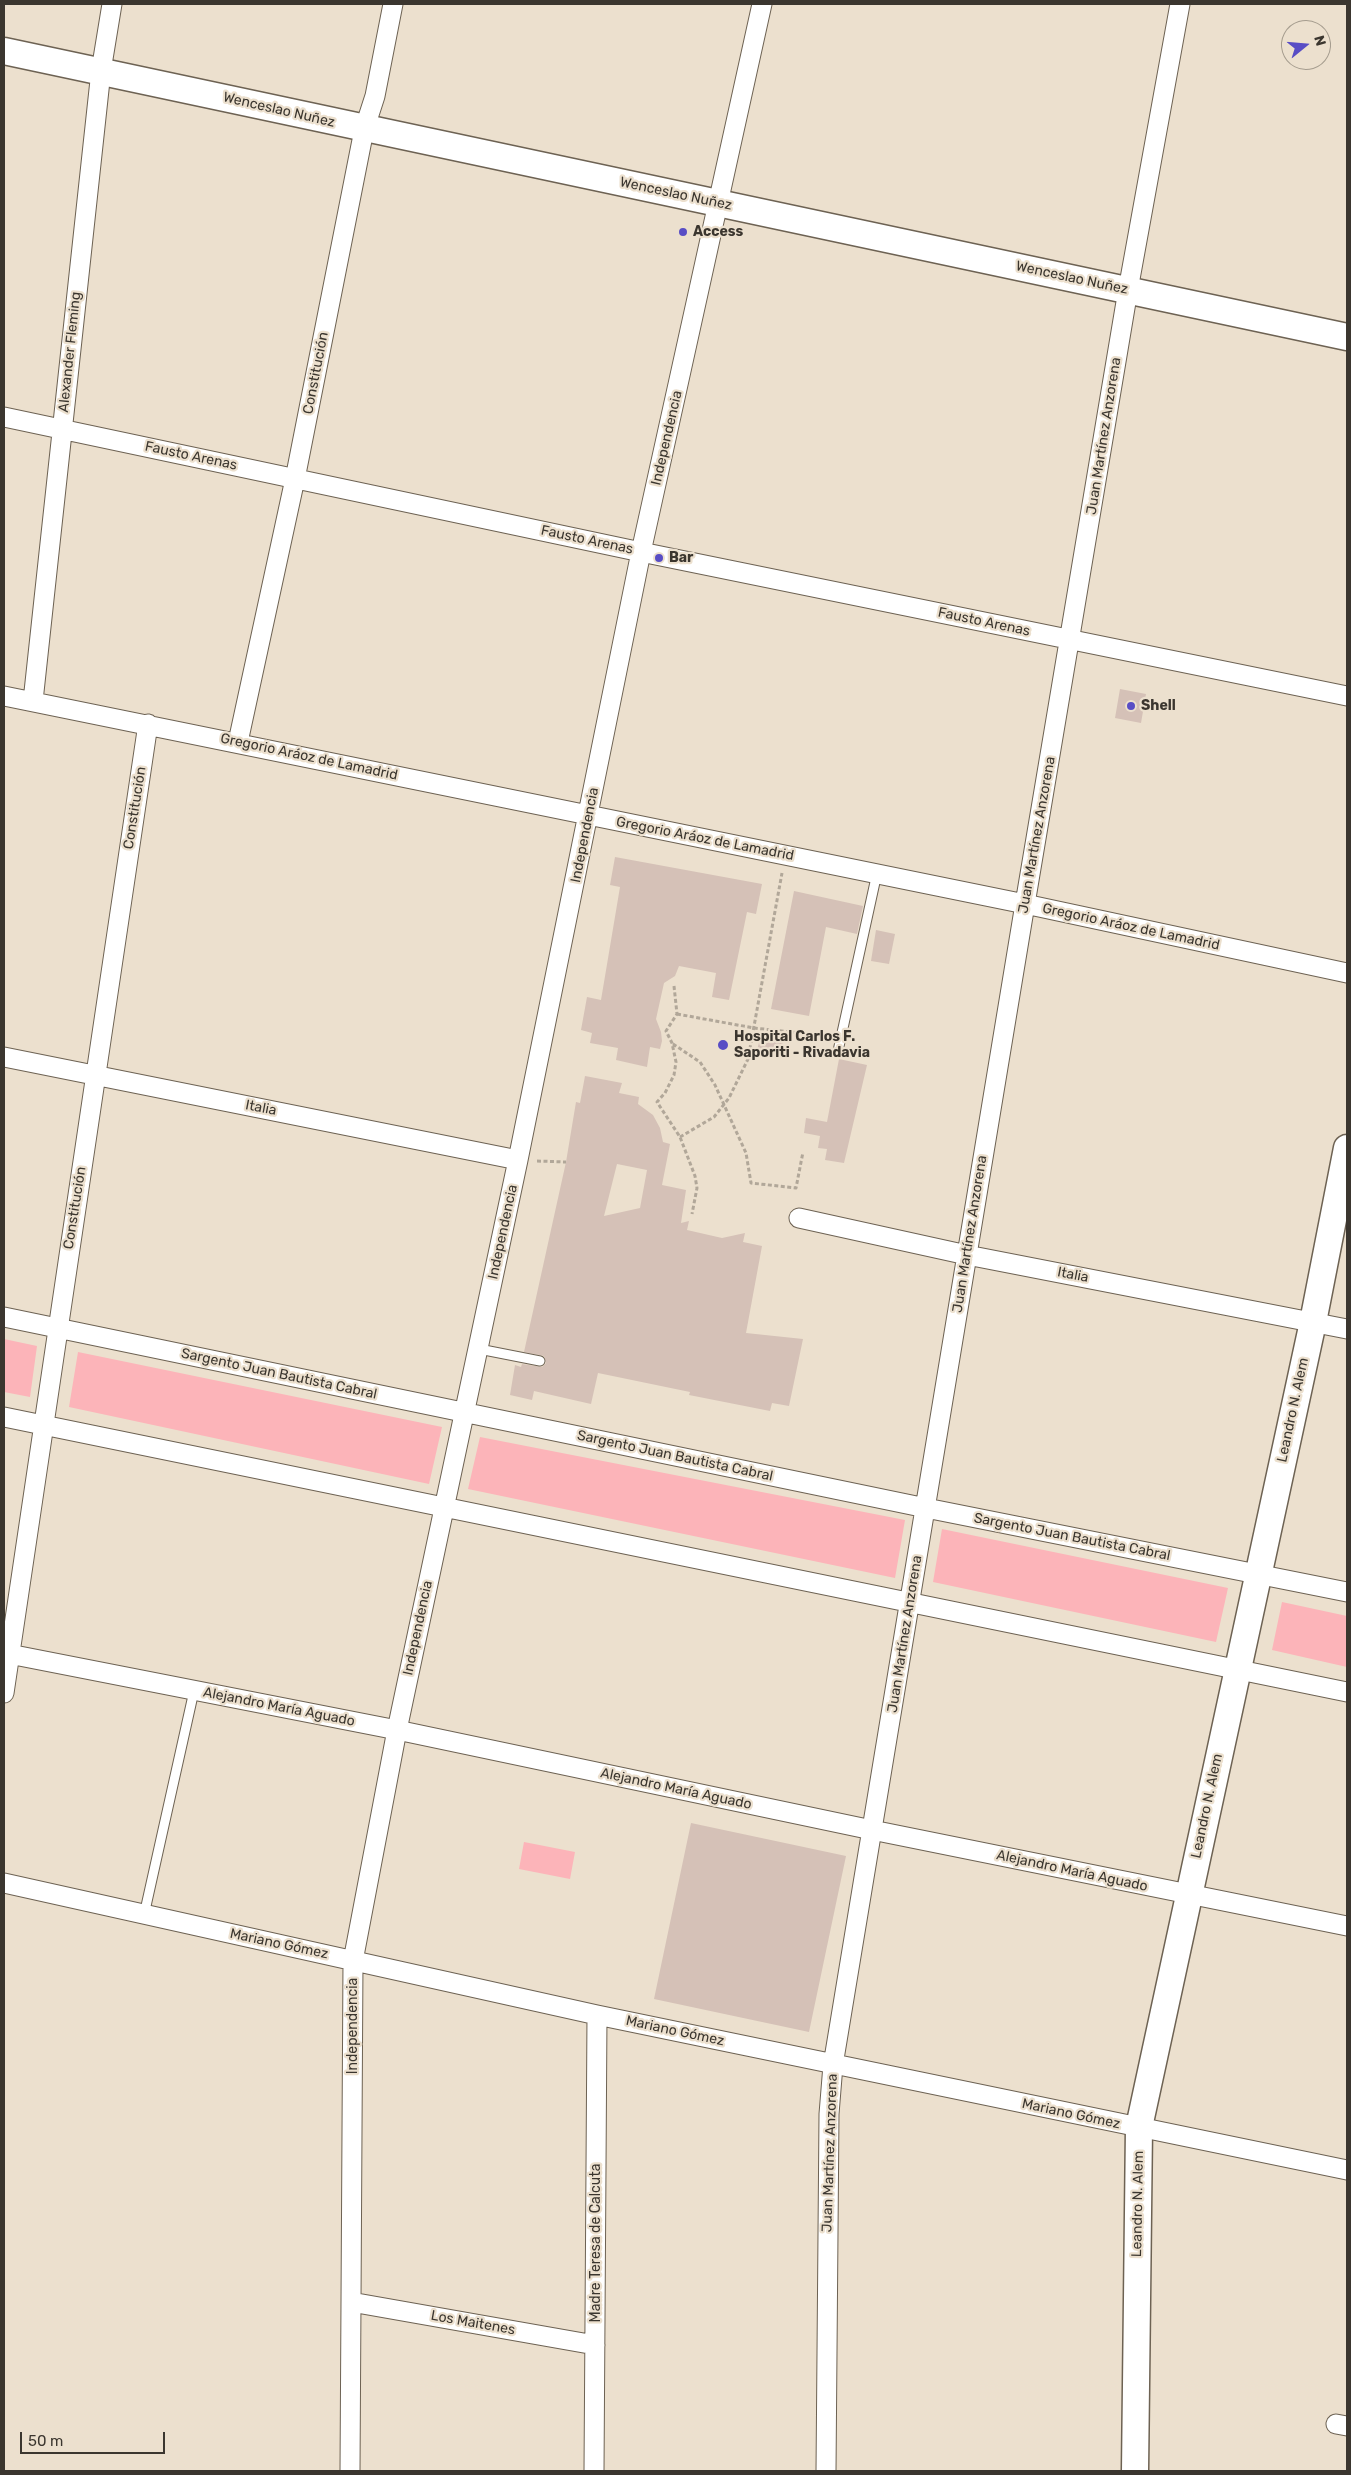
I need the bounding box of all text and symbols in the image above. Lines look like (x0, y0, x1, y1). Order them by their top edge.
north arrow (1281, 20, 1331, 70)
text: N (1310, 33, 1329, 48)
street label: Wenceslao Nuñez (221, 89, 337, 131)
street label: Wenceslao Nuñez (618, 174, 734, 214)
place label: Access (693, 224, 743, 240)
marker: Access (677, 226, 689, 238)
street label: Wenceslao Nuñez (1014, 258, 1130, 298)
street label: Alexander Fleming (55, 291, 85, 413)
street label: Constitución (300, 330, 332, 416)
street label: Juan Martínez Anzorena (1083, 356, 1125, 516)
street label: Independencia (648, 389, 686, 487)
street label: Fausto Arenas (143, 438, 239, 474)
street label: Fausto Arenas (539, 522, 635, 558)
place label: Bar (669, 550, 693, 566)
marker: Bar (653, 552, 665, 564)
street label: Fausto Arenas (936, 604, 1032, 640)
place label: Shell (1141, 698, 1176, 714)
marker: Shell (1125, 700, 1137, 712)
street label: Gregorio Aráoz de Lamadrid (219, 730, 399, 784)
street label: Juan Martínez Anzorena (1015, 755, 1059, 915)
street label: Constitución (120, 766, 150, 850)
street label: Independencia (568, 786, 602, 884)
street label: Gregorio Aráoz de Lamadrid (615, 814, 795, 864)
street label: Gregorio Aráoz de Lamadrid (1041, 900, 1221, 954)
place label: Hospital Carlos F. Saporiti - Rivadavia (734, 1029, 870, 1062)
marker: Hospital Carlos F. Saporiti - Rivadavia (716, 1038, 730, 1052)
street label: Italia (244, 1097, 278, 1119)
street label: Juan Martínez Anzorena (949, 1154, 991, 1314)
street label: Constitución (60, 1166, 90, 1250)
street label: Independencia (485, 1183, 521, 1281)
street label: Italia (1056, 1264, 1090, 1286)
street label: Sargento Juan Bautista Cabral (180, 1345, 378, 1403)
street label: Leandro N. Alem (1274, 1356, 1312, 1464)
street label: Sargento Juan Bautista Cabral (576, 1427, 774, 1485)
street label: Sargento Juan Bautista Cabral (972, 1510, 1172, 1564)
street label: Juan Martínez Anzorena (884, 1554, 926, 1714)
street label: Independencia (400, 1579, 436, 1677)
street label: Alejandro María Aguado (202, 1684, 356, 1730)
street label: Leandro N. Alem (1188, 1752, 1226, 1860)
street label: Alejandro María Aguado (599, 1765, 753, 1813)
street label: Alejandro María Aguado (995, 1847, 1149, 1895)
street label: Mariano Gómez (228, 1925, 330, 1963)
street label: Independencia (345, 1978, 361, 2074)
street label: Mariano Gómez (624, 2012, 726, 2050)
street label: Juan Martínez Anzorena (819, 2073, 841, 2233)
street label: Mariano Gómez (1020, 2095, 1122, 2133)
street label: Leandro N. Alem (1129, 2151, 1147, 2257)
street label: Madre Teresa de Calcuta (588, 2164, 604, 2322)
street label: Los Maitenes (430, 2307, 516, 2339)
scale bar (22, 2422, 168, 2454)
text: 50 m (28, 2432, 63, 2450)

